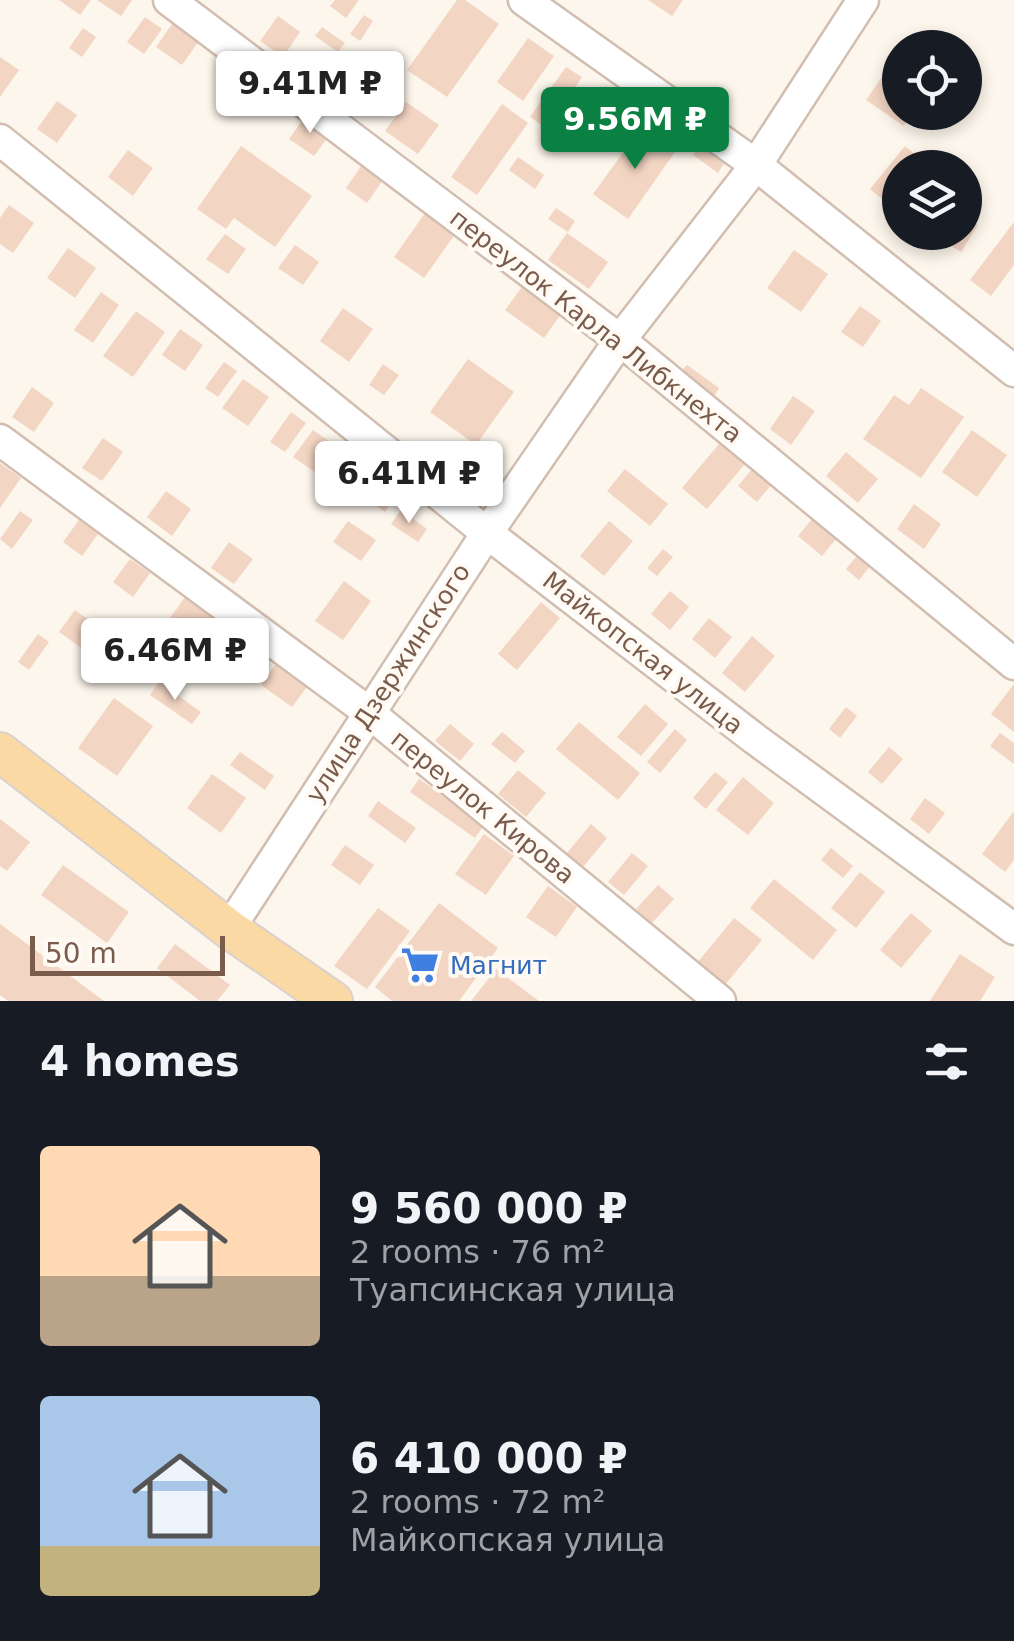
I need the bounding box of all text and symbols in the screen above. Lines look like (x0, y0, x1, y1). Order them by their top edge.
map controls (882, 30, 982, 250)
button: locate (882, 30, 982, 130)
pin: 9.41M ₽ (218, 51, 402, 136)
text: 9.41M ₽ (238, 64, 382, 102)
pin: 9.56M ₽ (543, 87, 727, 172)
text: 9.56M ₽ (563, 100, 707, 138)
button: layers (882, 150, 982, 250)
street label: переулок Карла Либкнехта (444, 203, 748, 449)
pin: 6.41M ₽ (317, 441, 501, 526)
text: 6.41M ₽ (337, 454, 481, 492)
street label: улица Дзержинского (300, 558, 476, 808)
street label: Майкопская улица (537, 566, 749, 740)
pin: 6.46M ₽ (83, 618, 267, 703)
text: 6.46M ₽ (103, 631, 247, 669)
street label: переулок Кирова (386, 724, 580, 890)
scale bar (30, 931, 225, 976)
text: 50 m (45, 937, 117, 970)
supermarket icon: Магнит (399, 944, 441, 986)
place label: Магнит (450, 951, 547, 980)
icon: filters (919, 1034, 974, 1089)
text: 4 homes (40, 1037, 240, 1086)
text: 9 560 000 ₽ (350, 1184, 628, 1233)
icon: home (120, 1186, 240, 1306)
text: 2 rooms · 76 m² (350, 1233, 605, 1271)
text: Туапсинская улица (350, 1271, 676, 1309)
text: 6 410 000 ₽ (350, 1434, 628, 1483)
icon: home (120, 1436, 240, 1556)
text: 2 rooms · 72 m² (350, 1483, 605, 1521)
text: Майкопская улица (350, 1521, 665, 1559)

